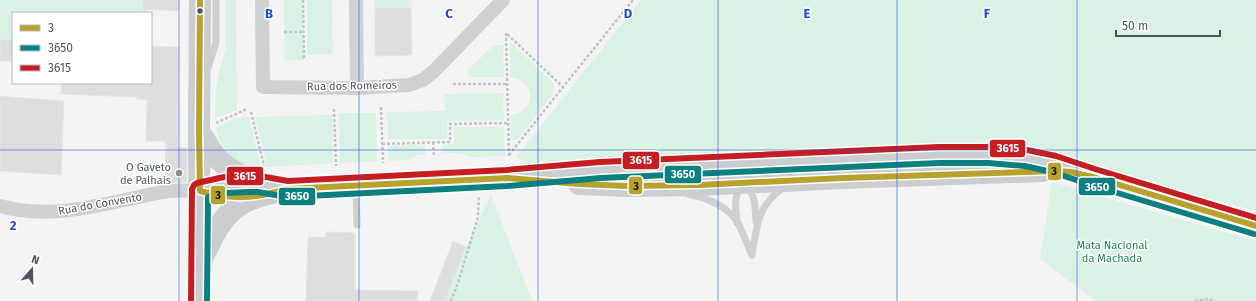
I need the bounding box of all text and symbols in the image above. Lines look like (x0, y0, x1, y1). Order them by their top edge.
unlabelled marker (195, 6, 205, 16)
text: B (265, 6, 273, 21)
text: C (445, 6, 453, 21)
text: D (624, 6, 633, 21)
text: E (804, 6, 811, 21)
text: F (984, 6, 991, 21)
legend (12, 12, 152, 84)
scale bar (1116, 12, 1220, 38)
text: 50 m (1122, 19, 1148, 33)
text: 3 (48, 21, 54, 35)
text: 3650 (48, 41, 73, 55)
text: 3615 (48, 61, 71, 75)
street label: Rua dos Romeiros (307, 79, 397, 93)
line badge: 3615 (989, 139, 1026, 158)
text: 3615 (996, 142, 1019, 155)
line badge: 3615 (622, 151, 660, 170)
text: 3615 (629, 154, 652, 167)
place label: O Gaveto de Palhais (120, 161, 171, 187)
line badge: 3 (1047, 162, 1062, 181)
line badge: 3650 (664, 165, 702, 184)
text: 3 (1050, 165, 1057, 178)
line badge: 3615 (226, 166, 264, 186)
marker: O Gaveto de Palhais (174, 168, 184, 178)
text: 3650 (670, 168, 696, 181)
text: 3615 (233, 170, 256, 183)
line badge: 3 (628, 176, 643, 195)
line badge: 3650 (1078, 177, 1116, 196)
text: 3 (632, 180, 639, 193)
text: 3650 (1084, 181, 1110, 194)
line badge: 3 (210, 185, 226, 205)
line badge: 3650 (278, 187, 316, 206)
text: 3 (214, 189, 221, 202)
street label: Rua do Convento (57, 190, 143, 218)
text: 3650 (284, 190, 310, 203)
text: 2 (10, 218, 17, 233)
park label: Mata Nacional da Machada (1076, 239, 1148, 265)
north arrow (12, 249, 52, 289)
text: N (30, 253, 41, 267)

